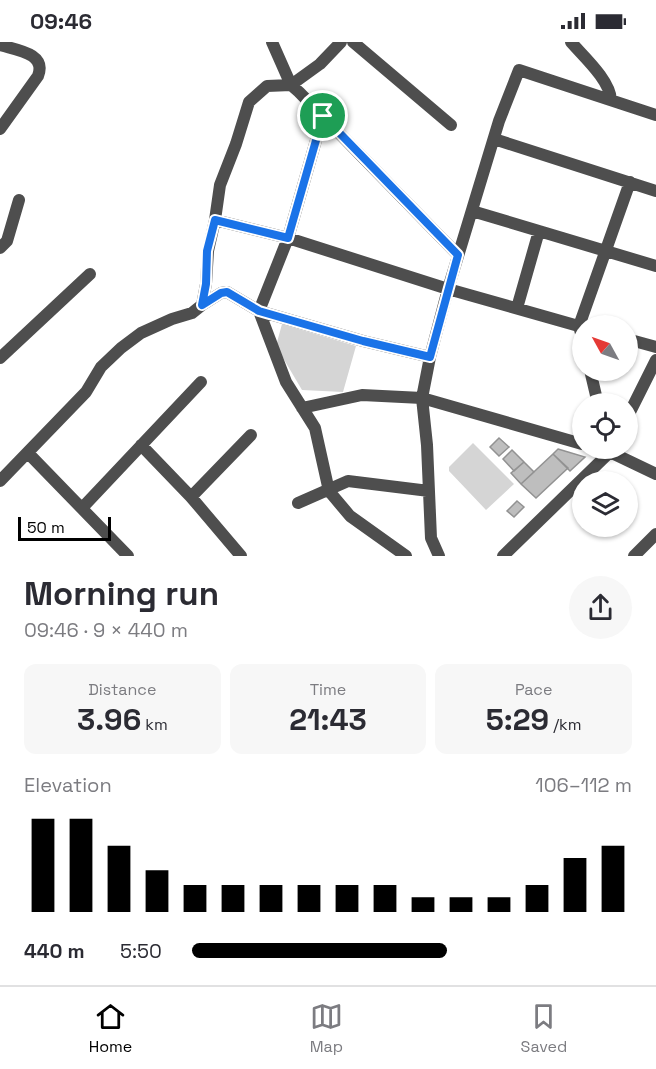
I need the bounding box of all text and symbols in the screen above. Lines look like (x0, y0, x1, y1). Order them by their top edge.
text: 09:46 (30, 7, 92, 35)
pin (297, 90, 348, 141)
icon: arrive (306, 99, 339, 132)
north arrow (572, 315, 638, 381)
map controls (572, 315, 638, 537)
button: locate (572, 393, 638, 459)
button: layers (572, 471, 638, 537)
scale bar (18, 514, 111, 541)
text: 50 m (27, 517, 65, 538)
text: Morning run (24, 573, 219, 615)
button: share (569, 576, 632, 639)
text: 09:46 · 9 × 440 m (24, 617, 188, 643)
text: Distance (88, 679, 156, 700)
text: Time (310, 679, 346, 700)
text: Pace (515, 679, 552, 700)
text: 3.96 (77, 700, 141, 739)
text: 21:43 (289, 700, 367, 739)
text: 5:29 (486, 700, 549, 739)
text: km (141, 714, 168, 735)
text: /km (549, 714, 581, 735)
text: Elevation (24, 772, 112, 798)
text: 106–112 m (535, 772, 632, 798)
text: 440 m (24, 938, 85, 964)
text: 5:50 (120, 938, 162, 964)
tab: Home (89, 1000, 132, 1057)
tab: Map (310, 1000, 343, 1057)
tab: Saved (521, 1000, 567, 1057)

